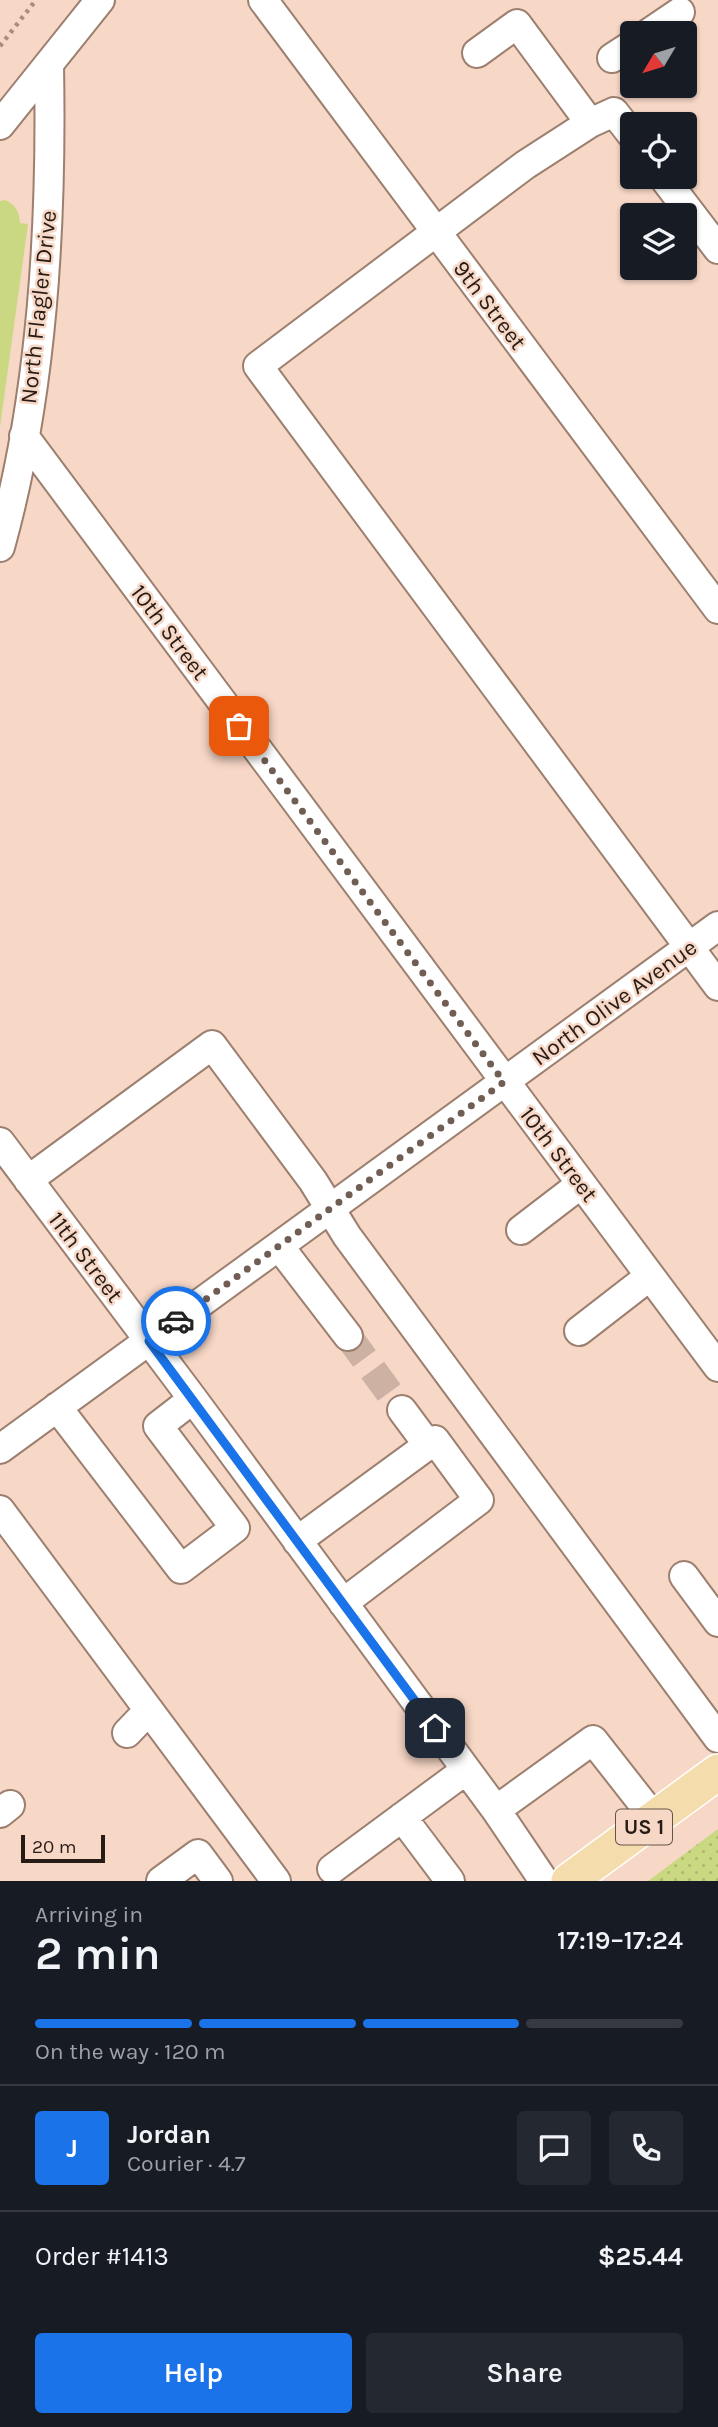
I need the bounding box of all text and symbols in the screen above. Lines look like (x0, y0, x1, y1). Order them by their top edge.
north arrow (620, 21, 696, 98)
map controls (620, 21, 697, 280)
button: locate (620, 112, 697, 189)
button: layers (620, 203, 697, 280)
street label: North Flagler Drive (15, 209, 62, 405)
street label: 9th Street (447, 255, 532, 355)
street label: 10th Street (125, 579, 214, 686)
pin (209, 696, 269, 756)
icon: bag (220, 707, 258, 745)
street label: North Olive Avenue (527, 934, 702, 1071)
street label: 10th Street (514, 1101, 603, 1208)
street label: 11th Street (43, 1207, 129, 1308)
courier (141, 1286, 211, 1356)
icon: car (157, 1302, 195, 1340)
pin (405, 1698, 465, 1758)
icon: home (416, 1709, 454, 1747)
road number: US 1 (616, 1810, 672, 1844)
scale bar (21, 1832, 105, 1864)
text: 20 m (32, 1836, 77, 1858)
text: Arriving in (35, 1901, 143, 1928)
text: 17:19–17:24 (557, 1925, 683, 1956)
text: 2 min (35, 1927, 161, 1981)
text: On the way · 120 m (35, 2038, 226, 2065)
button: chat (517, 2111, 591, 2185)
button: phone (609, 2111, 683, 2185)
text: Jordan (127, 2119, 211, 2150)
text: J (66, 2133, 78, 2164)
text: Courier · 4.7 (127, 2150, 246, 2177)
text: Order #1413 (35, 2241, 169, 2272)
text: $25.44 (598, 2241, 683, 2272)
button: Help (35, 2333, 352, 2413)
button: Share (366, 2333, 683, 2413)

